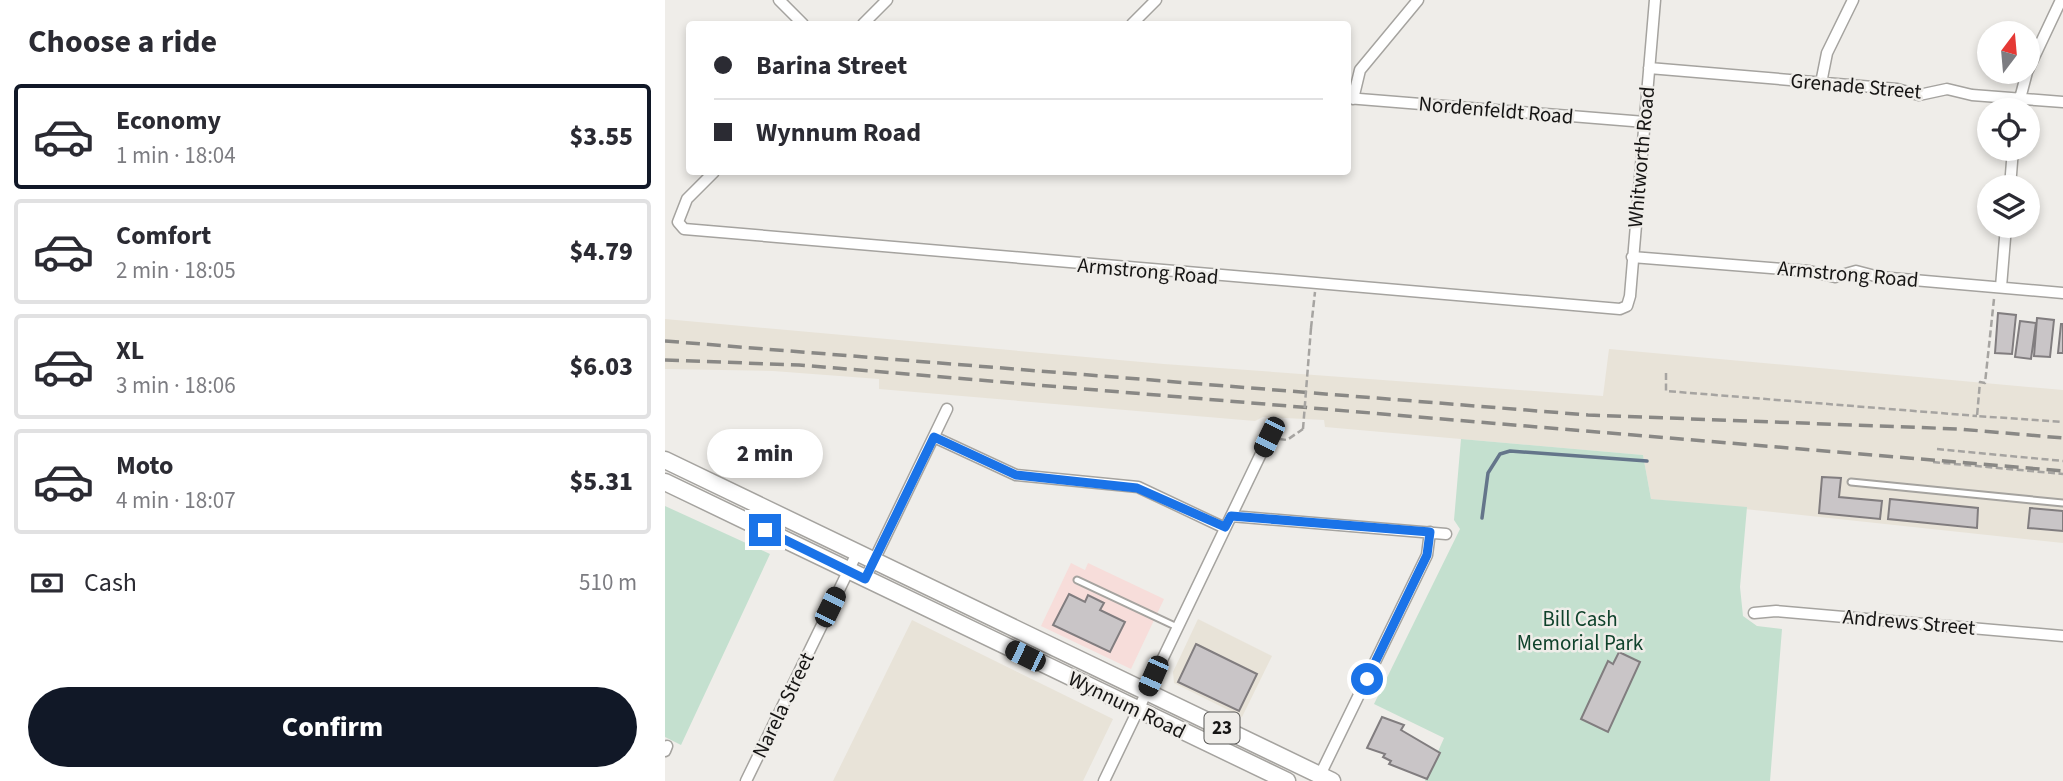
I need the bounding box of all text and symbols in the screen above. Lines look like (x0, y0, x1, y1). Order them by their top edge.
text: Choose a ride (28, 19, 217, 65)
north arrow (1977, 21, 2041, 84)
map controls (1977, 21, 2040, 238)
text: Barina Street (756, 47, 907, 84)
street label: Grenade Street (1789, 65, 1923, 107)
street label: Whitworth Road (1620, 85, 1662, 229)
street label: Nordenfeldt Road (1417, 88, 1575, 132)
button: locate (1977, 98, 2040, 161)
text: Economy (116, 102, 221, 139)
icon: car (32, 105, 95, 168)
text: Wynnum Road (756, 114, 921, 151)
text: $3.55 (569, 118, 633, 155)
text: 1 min · 18:04 (116, 139, 236, 172)
button: layers (1977, 175, 2040, 238)
text: Comfort (116, 217, 211, 254)
icon: car (32, 220, 95, 283)
text: $4.79 (569, 233, 633, 270)
street label: Armstrong Road (1076, 250, 1220, 292)
street label: Armstrong Road (1776, 253, 1920, 295)
text: 2 min · 18:05 (116, 254, 236, 287)
text: XL (116, 332, 144, 369)
icon: car (32, 335, 95, 398)
text: $6.03 (569, 348, 633, 385)
text: 3 min · 18:06 (116, 369, 236, 402)
car (1251, 414, 1288, 460)
callout: 2 min (707, 428, 823, 477)
text: 2 min (737, 437, 793, 470)
text: Moto (116, 447, 173, 484)
icon: car (32, 450, 95, 513)
text: $5.31 (569, 463, 633, 500)
text: 4 min · 18:07 (116, 484, 236, 517)
route end (749, 514, 781, 546)
icon: cash (28, 564, 66, 602)
text: Cash (84, 564, 137, 601)
text: 510 m (579, 566, 637, 599)
car (812, 584, 849, 630)
street label: Andrews Street (1842, 601, 1976, 643)
park label: Bill Cash Memorial Park (1517, 604, 1644, 658)
car (1002, 637, 1049, 675)
street label: Narela Street (744, 647, 822, 763)
car (1135, 653, 1172, 699)
route start (1351, 663, 1383, 695)
street label: Wynnum Road (1063, 664, 1191, 746)
button: Confirm (28, 687, 637, 767)
road number: 23 (1205, 712, 1239, 744)

